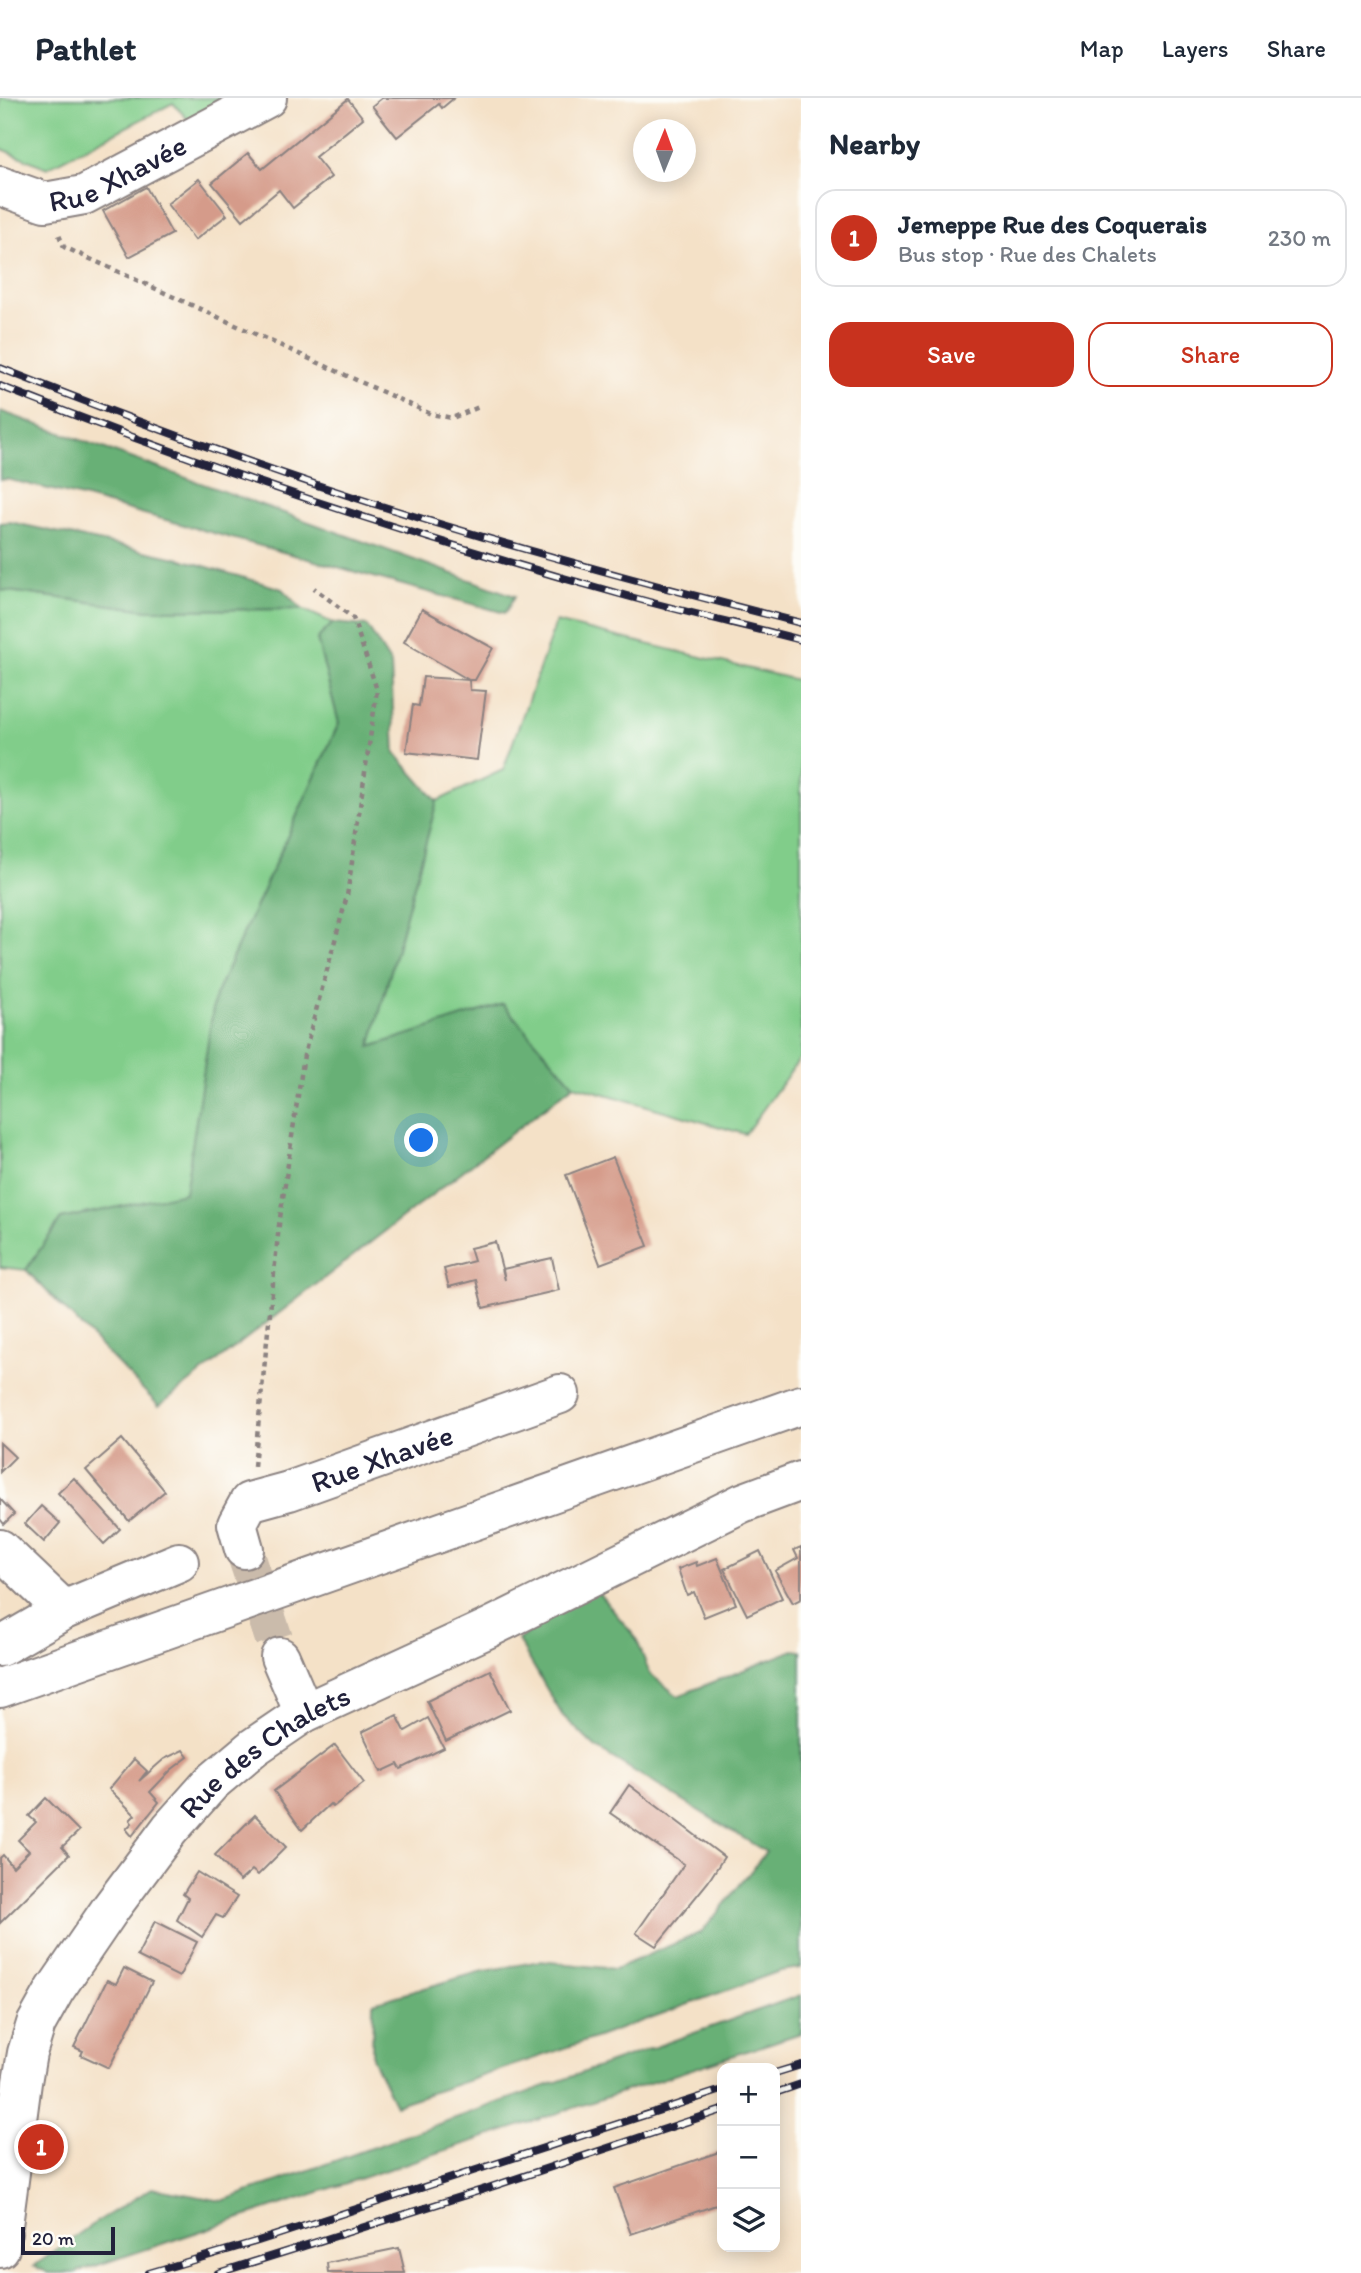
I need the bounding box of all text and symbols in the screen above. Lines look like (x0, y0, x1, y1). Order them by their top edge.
text: Pathlet (35, 29, 137, 68)
text: Map (1080, 34, 1124, 63)
text: Layers (1162, 34, 1229, 63)
text: Share (1267, 34, 1326, 63)
north arrow (633, 119, 696, 182)
text: Nearby (829, 125, 920, 162)
street label: Rue Xhavée (46, 126, 192, 219)
text: Jemeppe Rue des Coquerais (898, 208, 1207, 240)
text: 1 (849, 224, 859, 252)
text: 230 m (1268, 224, 1331, 252)
text: Bus stop · Rue des Chalets (898, 240, 1157, 268)
button: Save (829, 322, 1074, 387)
button: Share (1088, 322, 1333, 387)
your location (404, 1123, 438, 1157)
street label: Rue Xhavée (306, 1415, 458, 1500)
street label: Rue des Chalets (170, 1676, 356, 1825)
map controls (717, 2063, 780, 2252)
button: + (717, 2063, 780, 2126)
pin: 1 (18, 2121, 64, 2173)
button: − (717, 2126, 780, 2189)
button: layers (717, 2189, 780, 2252)
scale bar (21, 2224, 116, 2256)
text: 20 m (32, 2227, 74, 2250)

